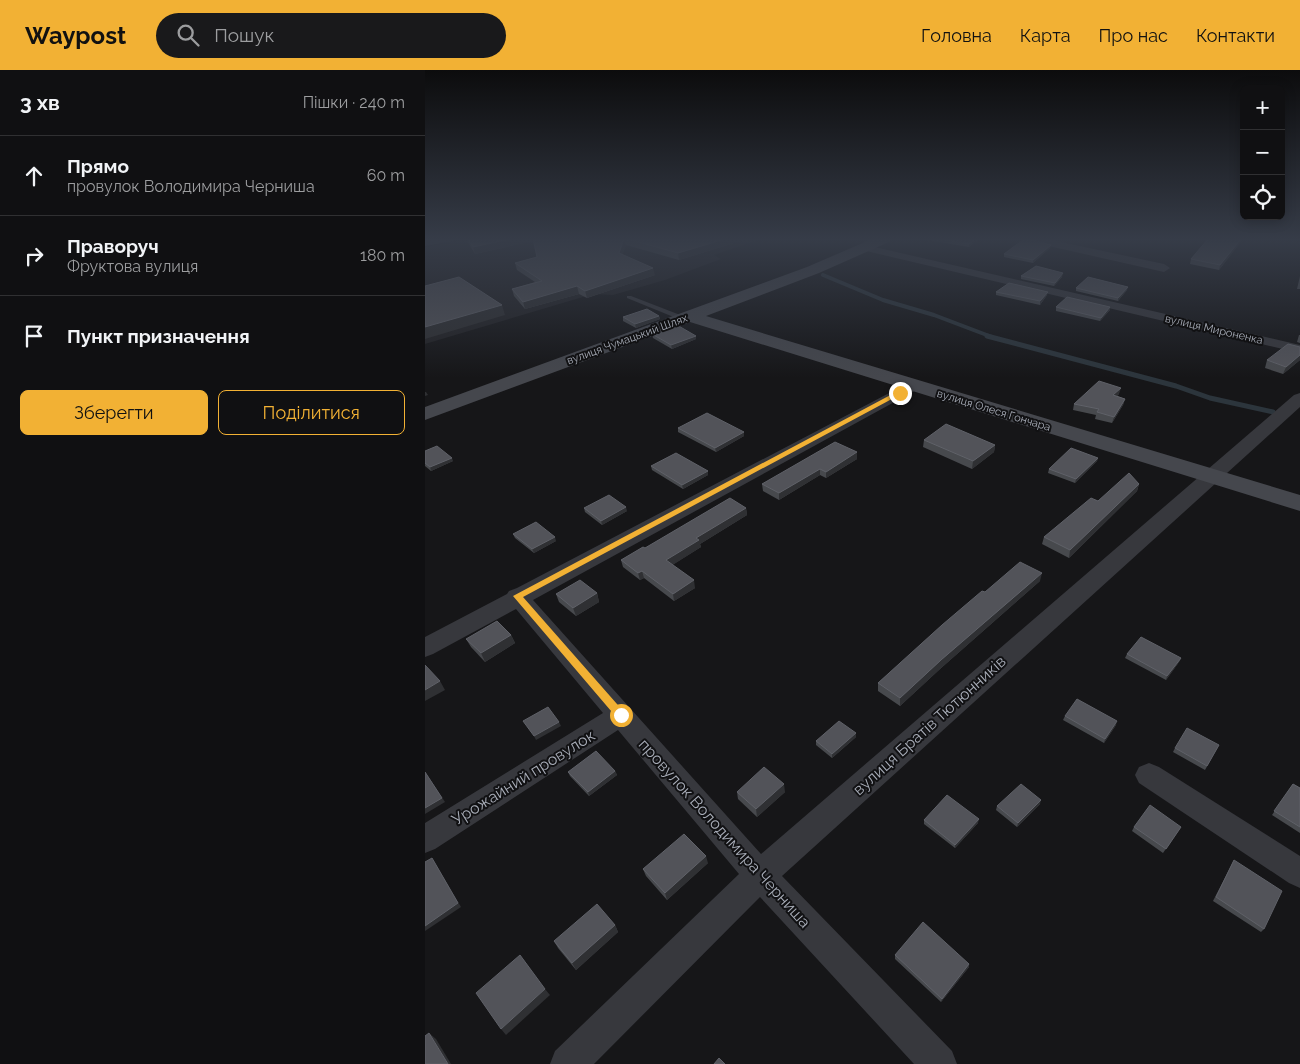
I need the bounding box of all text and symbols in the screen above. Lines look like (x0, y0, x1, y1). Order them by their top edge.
search box (156, 13, 506, 58)
text: Waypost (25, 21, 126, 50)
icon: search (174, 21, 202, 49)
text: Пошук (214, 24, 274, 46)
text: Головна (921, 25, 992, 46)
text: Карта (1020, 25, 1071, 46)
text: Про нас (1099, 25, 1168, 46)
text: Контакти (1196, 25, 1275, 46)
map controls (1240, 85, 1285, 220)
button: + (1240, 85, 1285, 130)
text: 3 хв (20, 90, 60, 115)
text: Пішки · 240 m (303, 93, 405, 112)
button: − (1240, 130, 1285, 175)
text: Прямо (67, 155, 129, 177)
icon: ahead (20, 162, 48, 190)
text: 60 m (367, 166, 405, 185)
button: locate (1240, 175, 1285, 220)
text: провулок Володимира Черниша (67, 177, 315, 196)
text: Праворуч (67, 235, 159, 257)
icon: right (20, 242, 48, 270)
text: 180 m (360, 246, 405, 265)
text: Фруктова вулиця (67, 257, 198, 276)
street label: вулиця Чумацький Шлях (565, 311, 690, 367)
street label: вулиця Мироненка (1164, 312, 1264, 347)
icon: arrive (20, 322, 48, 350)
text: Пункт призначення (67, 325, 250, 347)
route end (889, 382, 912, 405)
street label: вулиця Олеся Гончара (935, 387, 1052, 434)
button: Зберегти (20, 390, 208, 435)
button: Поділитися (218, 390, 405, 435)
street label: вулиця Братів Тютюнників (849, 652, 1010, 799)
route start (610, 704, 633, 727)
street label: Урожайний провулок (448, 726, 598, 829)
street label: провулок Володимира Черниша (635, 735, 815, 932)

